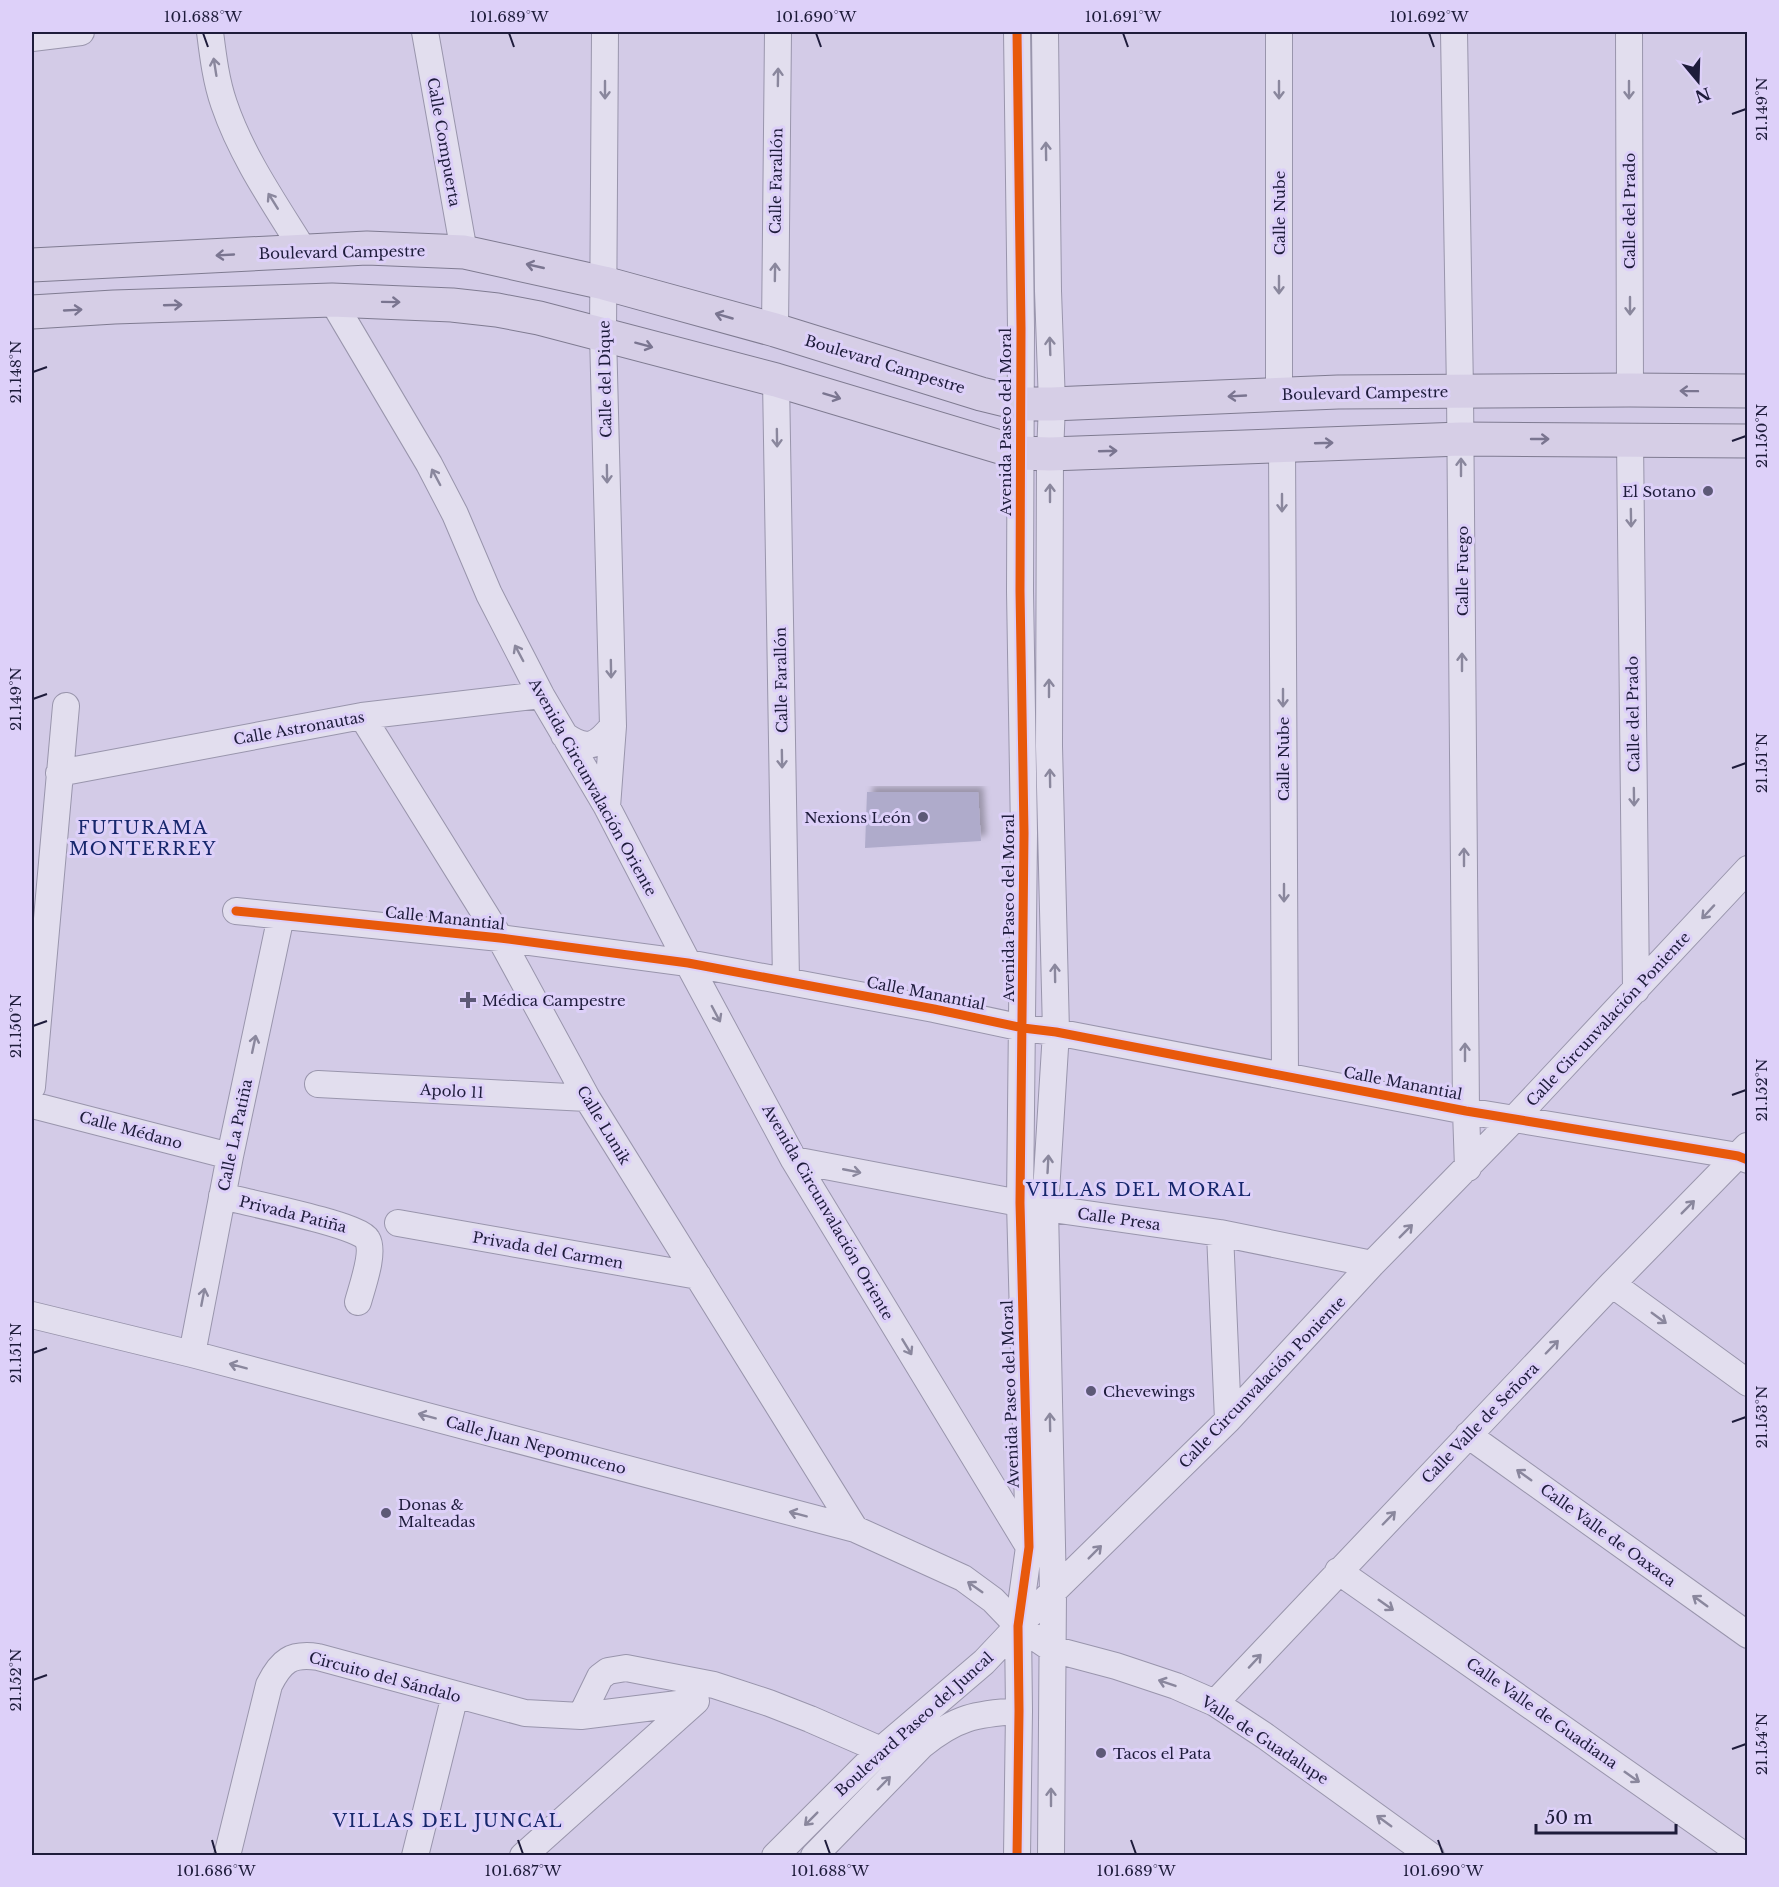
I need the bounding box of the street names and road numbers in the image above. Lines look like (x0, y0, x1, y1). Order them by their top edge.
street label: Calle Compuerta (423, 76, 465, 209)
street label: Calle Farallón (766, 128, 786, 234)
street label: Calle del Prado (1620, 153, 1639, 269)
street label: Calle Nube (1270, 171, 1289, 255)
street label: Boulevard Campestre (259, 241, 425, 263)
street label: Calle del Dique (594, 320, 616, 438)
street label: Avenida Paseo del Moral (996, 328, 1015, 517)
street label: Boulevard Campestre (803, 331, 967, 397)
street label: Boulevard Campestre (1282, 382, 1448, 404)
street label: Calle Fuego (1453, 526, 1472, 616)
street label: Calle Farallón (771, 627, 791, 733)
street label: Calle del Prado (1622, 655, 1644, 772)
street label: Avenida Circunvalación Oriente (525, 674, 661, 899)
street label: Calle Astronautas (232, 707, 366, 749)
street label: Calle Nube (1274, 717, 1293, 801)
street label: Avenida Paseo del Moral (999, 814, 1018, 1003)
street label: Calle Manantial (384, 902, 506, 934)
street label: Calle Circunvalación Poniente (1522, 928, 1694, 1110)
street label: Calle Manantial (865, 972, 987, 1014)
street label: Calle Manantial (1342, 1062, 1464, 1104)
street label: Calle La Patiña (214, 1076, 256, 1193)
street label: Apolo 11 (419, 1080, 484, 1102)
street label: Calle Lunik (573, 1082, 635, 1169)
street label: Avenida Circunvalación Oriente (758, 1100, 898, 1323)
street label: Calle Médano (77, 1107, 185, 1153)
street label: Privada Patiña (237, 1191, 349, 1237)
street label: Calle Presa (1076, 1204, 1163, 1234)
street label: Privada del Carmen (471, 1227, 625, 1273)
street label: Calle Circunvalación Poniente (1175, 1292, 1349, 1472)
street label: Avenida Paseo del Moral (997, 1300, 1023, 1489)
street label: Calle Valle de Señora (1417, 1358, 1543, 1487)
street label: Calle Juan Nepomuceno (444, 1412, 629, 1478)
street label: Calle Valle de Oaxaca (1537, 1479, 1680, 1591)
street label: Circuito del Sándalo (307, 1648, 463, 1706)
street label: Boulevard Paseo del Juncal (831, 1648, 997, 1800)
street label: Calle Valle de Guadiana (1463, 1654, 1622, 1773)
street label: Valle de Guadalupe (1197, 1691, 1332, 1788)

